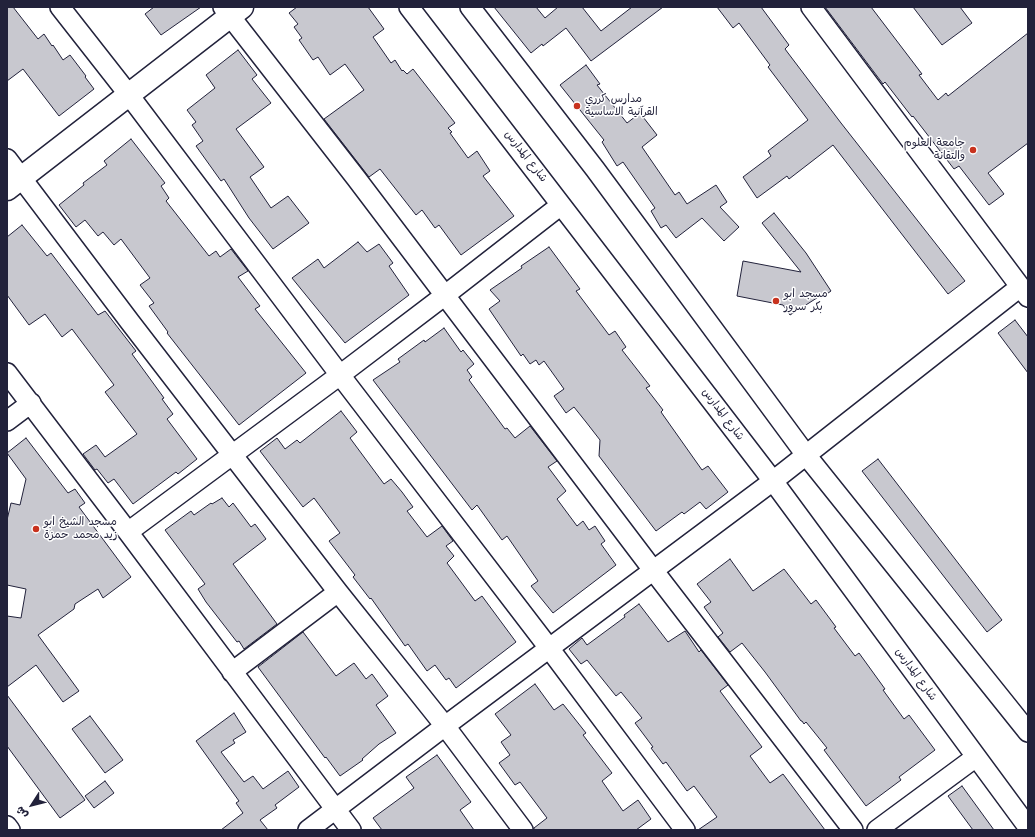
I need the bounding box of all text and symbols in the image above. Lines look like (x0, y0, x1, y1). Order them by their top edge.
place label: مدارس كرري القرآنية الاساسية (585, 93, 658, 119)
marker: مدارس كرري القرآنية الاساسية (572, 101, 582, 111)
street label: شارع المدارس (501, 129, 549, 185)
place label: جامعة العلوم والتقانة (904, 137, 965, 163)
marker: جامعة العلوم والتقانة (968, 145, 978, 155)
place label: مسجد ابو بكر سرور (784, 288, 828, 314)
marker: مسجد ابو بكر سرور (771, 296, 781, 306)
street label: شارع المدارس (698, 386, 746, 444)
place label: مسجد الشيخ ابو زيد محمد حمزة (44, 516, 118, 542)
marker: مسجد الشيخ ابو زيد محمد حمزة (31, 524, 41, 534)
street label: شارع المدارس (891, 646, 939, 704)
north arrow (12, 785, 52, 825)
text: ش (11, 802, 33, 822)

